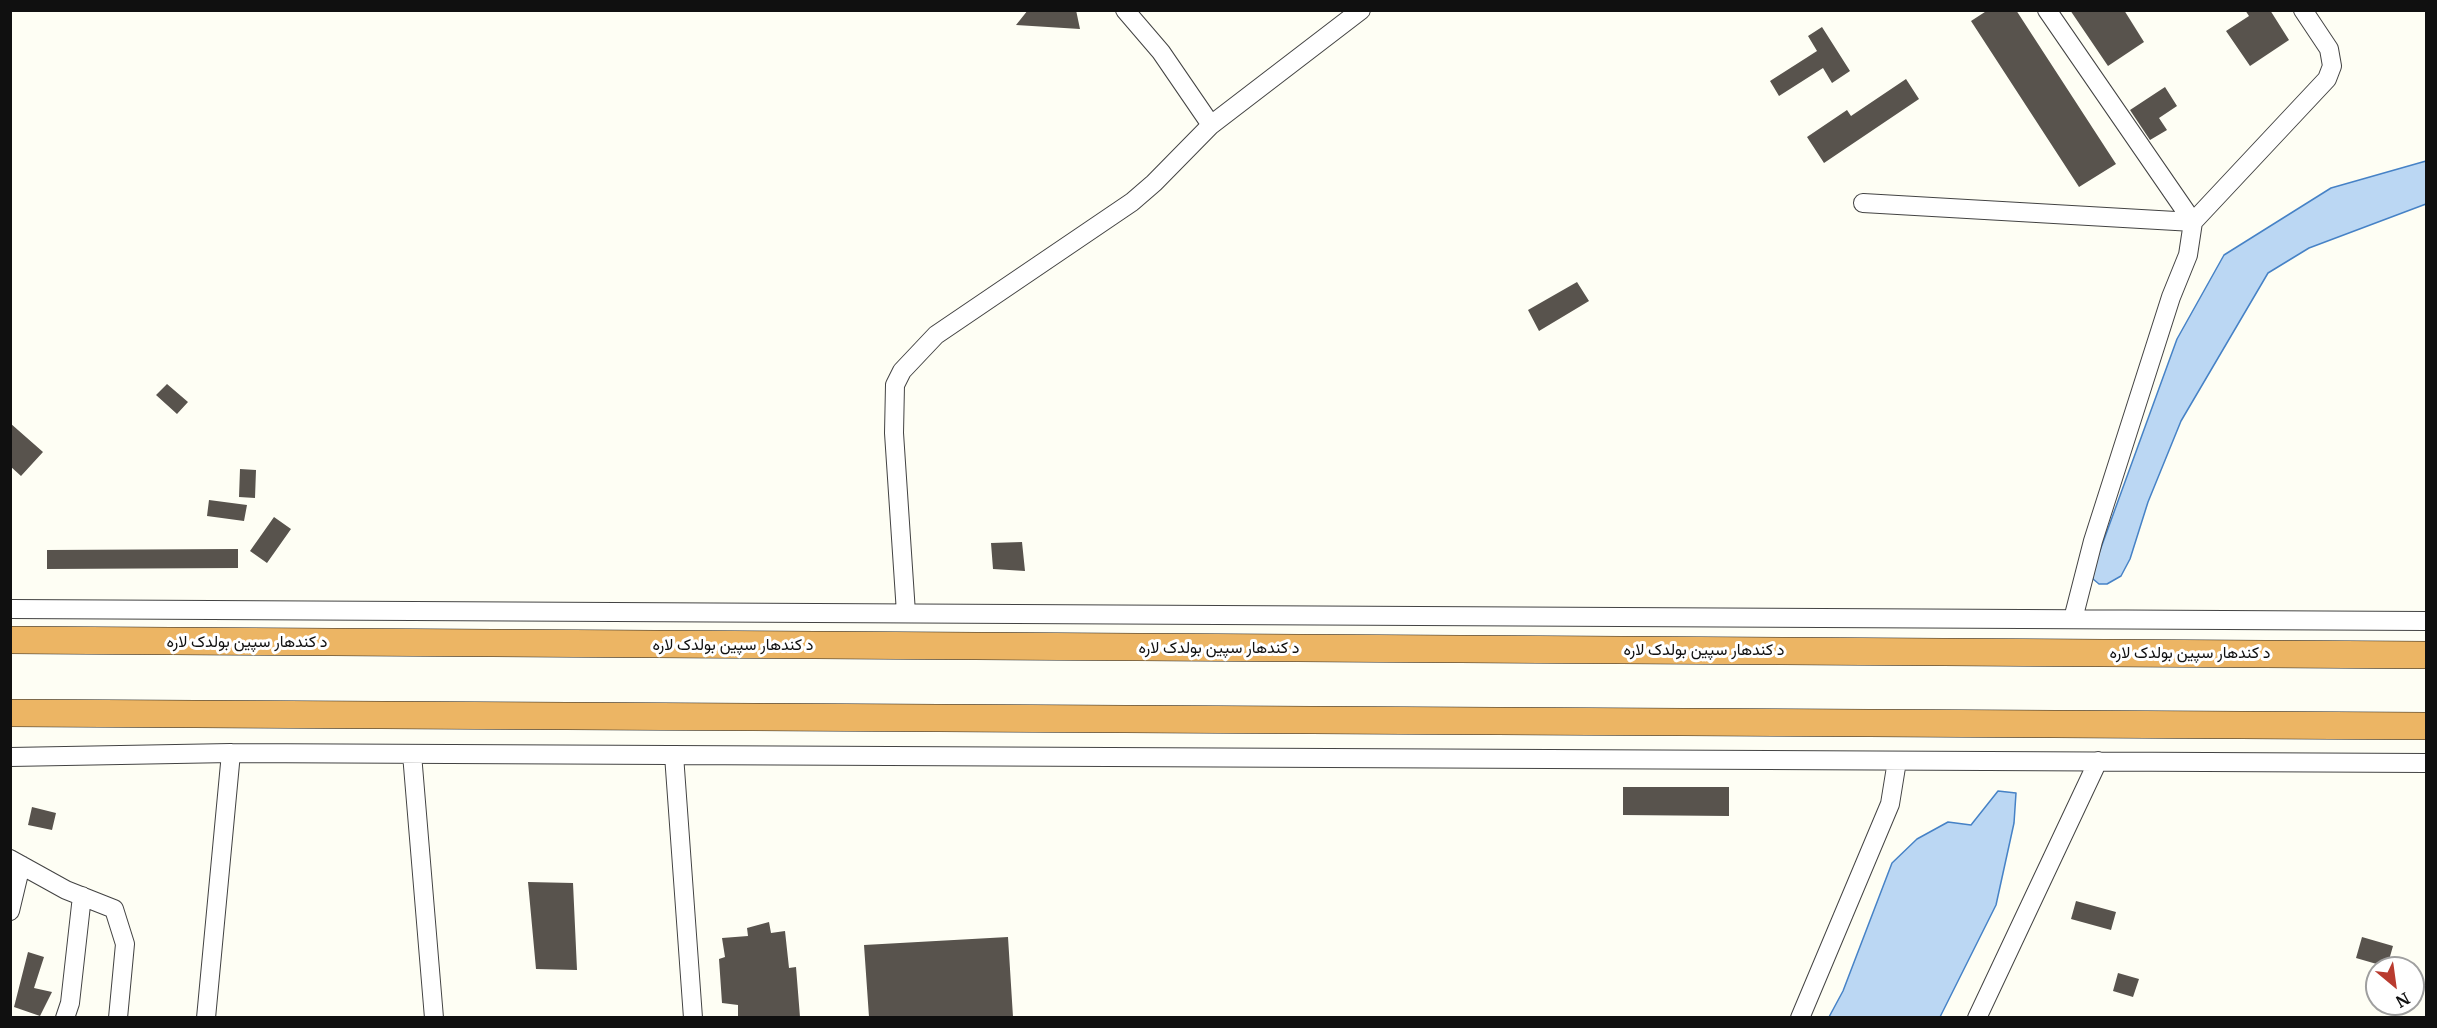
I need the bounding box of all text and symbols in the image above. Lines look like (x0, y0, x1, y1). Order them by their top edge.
street label: د کندهار سپین بولدک لاره (166, 632, 328, 652)
street label: د کندهار سپین بولدک لاره (652, 635, 814, 655)
street label: د کندهار سپین بولدک لاره (1138, 638, 1300, 658)
street label: د کندهار سپین بولدک لاره (1623, 640, 1785, 660)
street label: د کندهار سپین بولدک لاره (2109, 643, 2271, 663)
north arrow (2365, 956, 2425, 1016)
text: N (2392, 988, 2413, 1012)

